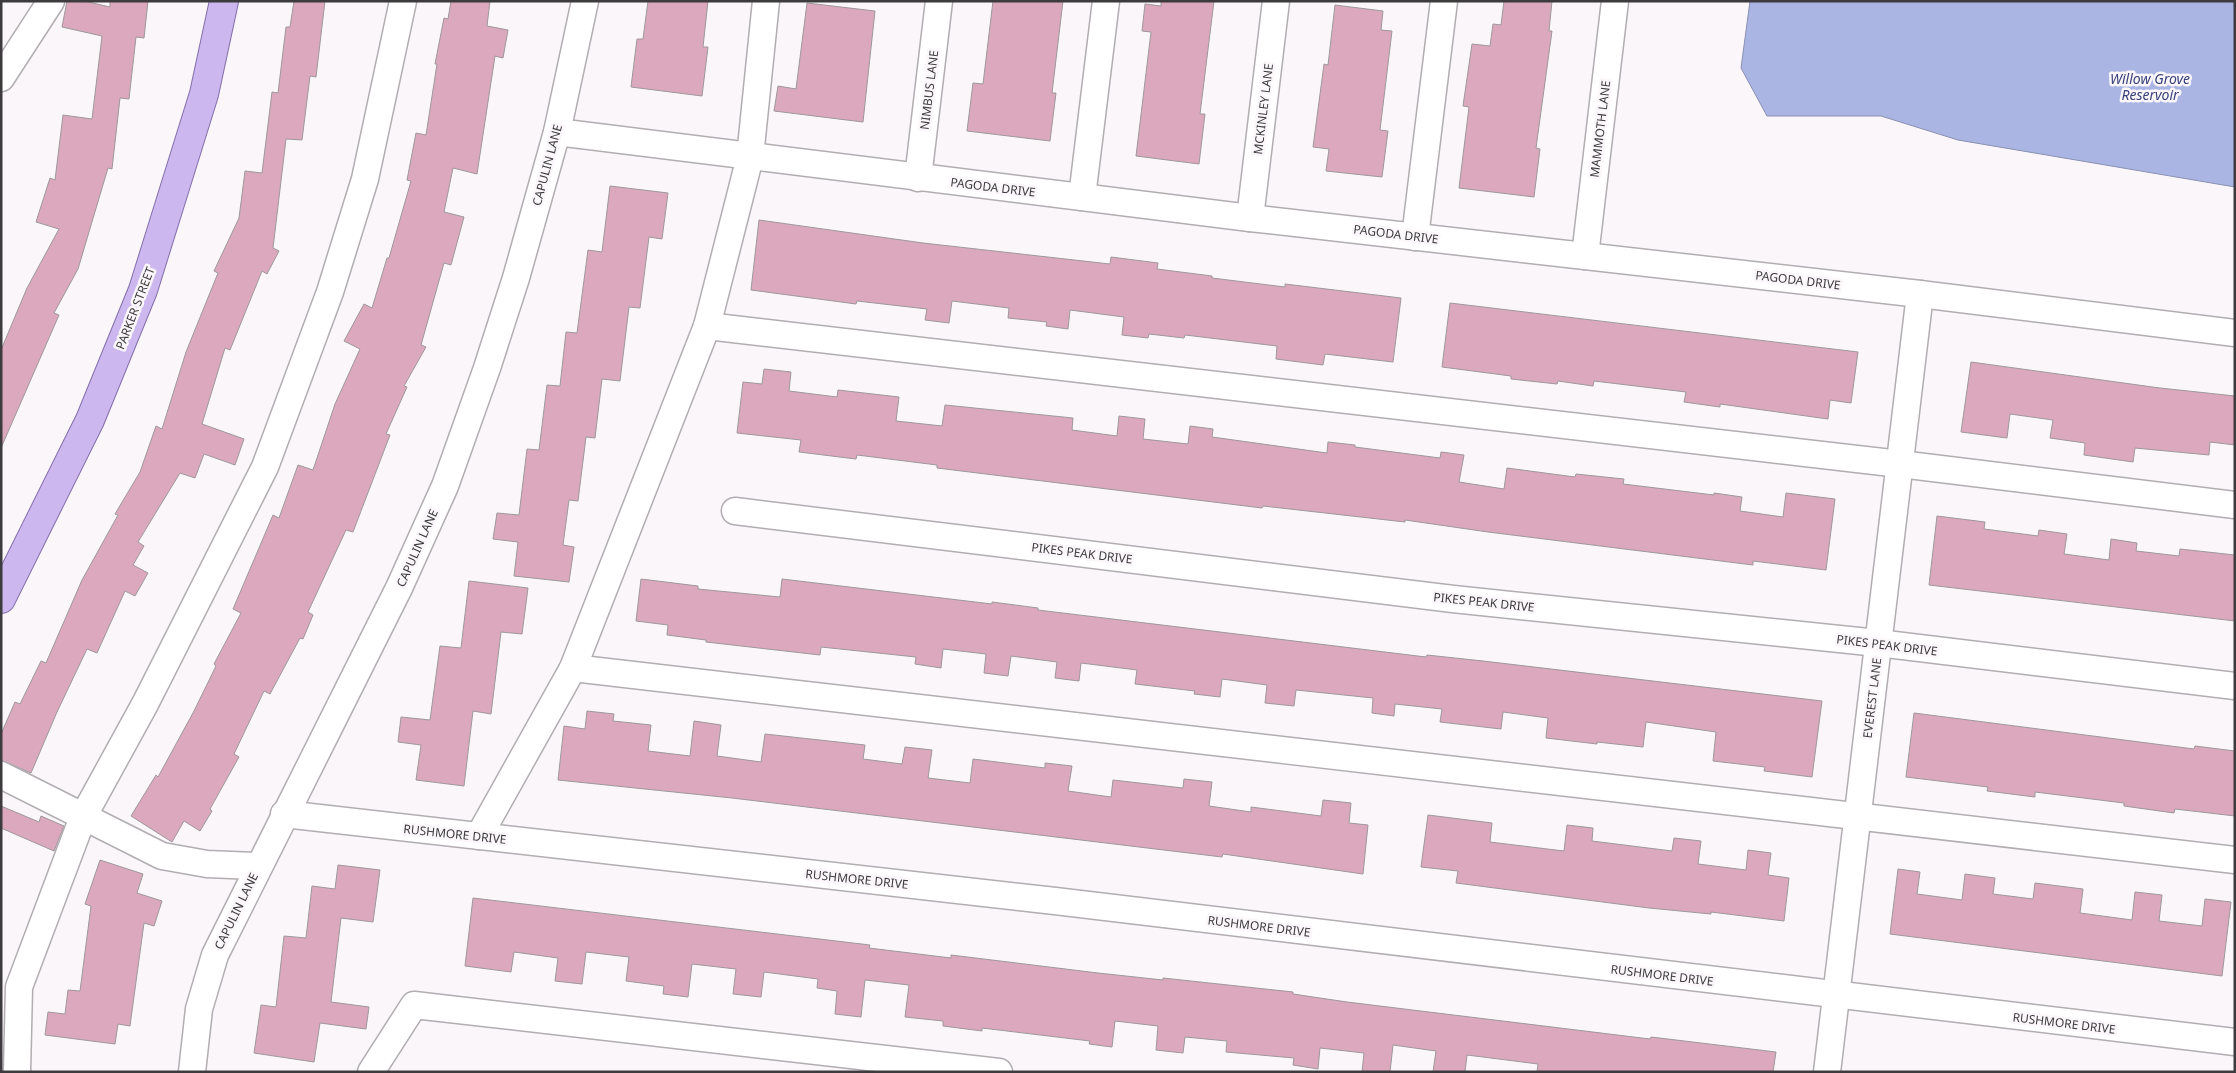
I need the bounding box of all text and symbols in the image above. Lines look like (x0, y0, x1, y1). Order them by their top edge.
street label: NIMBUS LANE (916, 49, 942, 131)
street label: MCKINLEY LANE (1249, 62, 1277, 156)
water label: Willow Grove Reservoir (2110, 69, 2190, 104)
street label: MAMMOTH LANE (1586, 79, 1614, 179)
street label: CAPULIN LANE (528, 122, 566, 208)
street label: PAGODA DRIVE (949, 173, 1037, 201)
street label: PAGODA DRIVE (1352, 220, 1440, 248)
street label: PARKER STREET (111, 264, 159, 352)
street label: PAGODA DRIVE (1754, 266, 1842, 294)
street label: CAPULIN LANE (392, 506, 442, 590)
street label: PIKES PEAK DRIVE (1031, 538, 1133, 568)
street label: PIKES PEAK DRIVE (1433, 588, 1535, 616)
street label: PIKES PEAK DRIVE (1836, 630, 1938, 660)
street label: EVEREST LANE (1859, 657, 1885, 739)
street label: RUSHMORE DRIVE (403, 820, 507, 848)
street label: RUSHMORE DRIVE (805, 865, 909, 893)
street label: CAPULIN LANE (210, 870, 262, 952)
street label: RUSHMORE DRIVE (1207, 911, 1311, 941)
street label: RUSHMORE DRIVE (1610, 960, 1714, 990)
street label: RUSHMORE DRIVE (2012, 1008, 2116, 1038)

